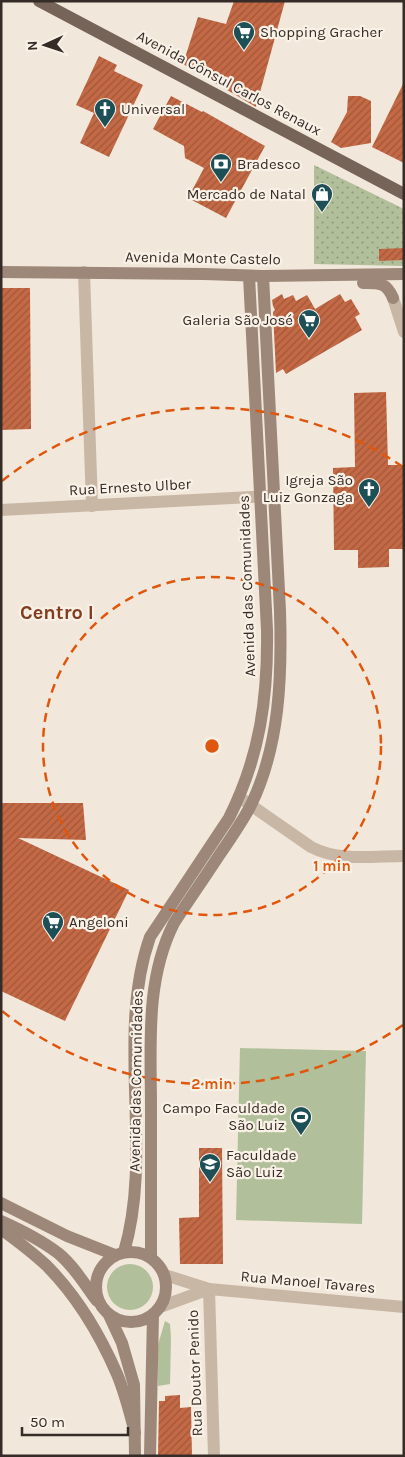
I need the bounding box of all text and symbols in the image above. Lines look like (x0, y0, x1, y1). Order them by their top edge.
north arrow (20, 20, 70, 70)
supermarket icon: Shopping Gracher (232, 20, 256, 51)
place label: Shopping Gracher (260, 23, 383, 41)
street label: Avenida Cônsul Carlos Renaux (134, 27, 325, 140)
text: N (24, 40, 41, 51)
church icon: Universal (93, 97, 117, 128)
place label: Universal (121, 100, 185, 118)
bank icon: Bradesco (209, 152, 233, 183)
place label: Bradesco (237, 155, 300, 173)
shop icon: Mercado de Natal (310, 182, 334, 213)
place label: Mercado de Natal (187, 185, 306, 203)
street label: Avenida Monte Castelo (125, 248, 281, 268)
supermarket icon: Galeria São José (297, 308, 321, 339)
place label: Galeria São José (183, 311, 293, 329)
place label: Igreja São Luiz Gonzaga (263, 471, 353, 506)
street label: Rua Ernesto Ulber (69, 475, 192, 499)
church icon: Igreja São Luiz Gonzaga (357, 477, 381, 508)
street label: Avenida das Comunidades (235, 495, 259, 677)
district label: Centro I (20, 601, 94, 624)
centre of rings (203, 737, 221, 755)
text: 1 min (313, 857, 351, 875)
supermarket icon: Angeloni (41, 910, 65, 941)
place label: Angeloni (69, 913, 129, 931)
street label: Avenida das Comunidades (125, 990, 147, 1172)
text: 2 min (191, 1075, 233, 1093)
place label: Campo Faculdade São Luiz (162, 1099, 285, 1134)
sports icon: Campo Faculdade São Luiz (289, 1105, 313, 1136)
place label: Faculdade São Luiz (226, 1146, 297, 1181)
school or university icon: Faculdade São Luiz (198, 1152, 222, 1183)
street label: Rua Manoel Tavares (240, 1267, 376, 1297)
street label: Rua Doutor Penido (184, 1309, 206, 1437)
scale bar (22, 1404, 129, 1436)
text: 50 m (30, 1413, 65, 1431)

